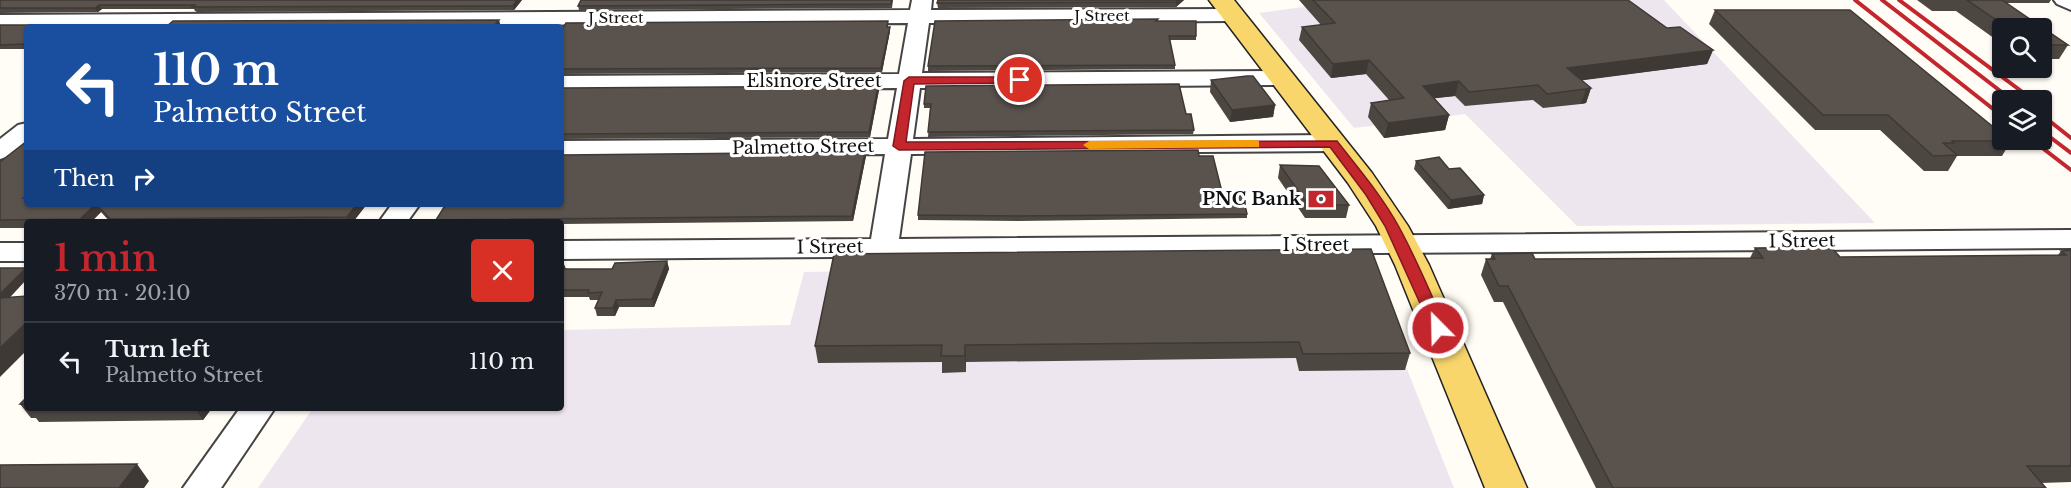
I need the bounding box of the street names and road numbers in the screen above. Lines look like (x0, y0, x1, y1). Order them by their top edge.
street label: J Street (1072, 6, 1130, 25)
street label: J Street (586, 8, 644, 27)
street label: Elsinore Street (746, 70, 882, 92)
street label: Palmetto Street (732, 135, 875, 159)
street label: I Street (1768, 229, 1836, 253)
street label: I Street (1283, 234, 1350, 256)
street label: I Street (796, 235, 864, 259)

